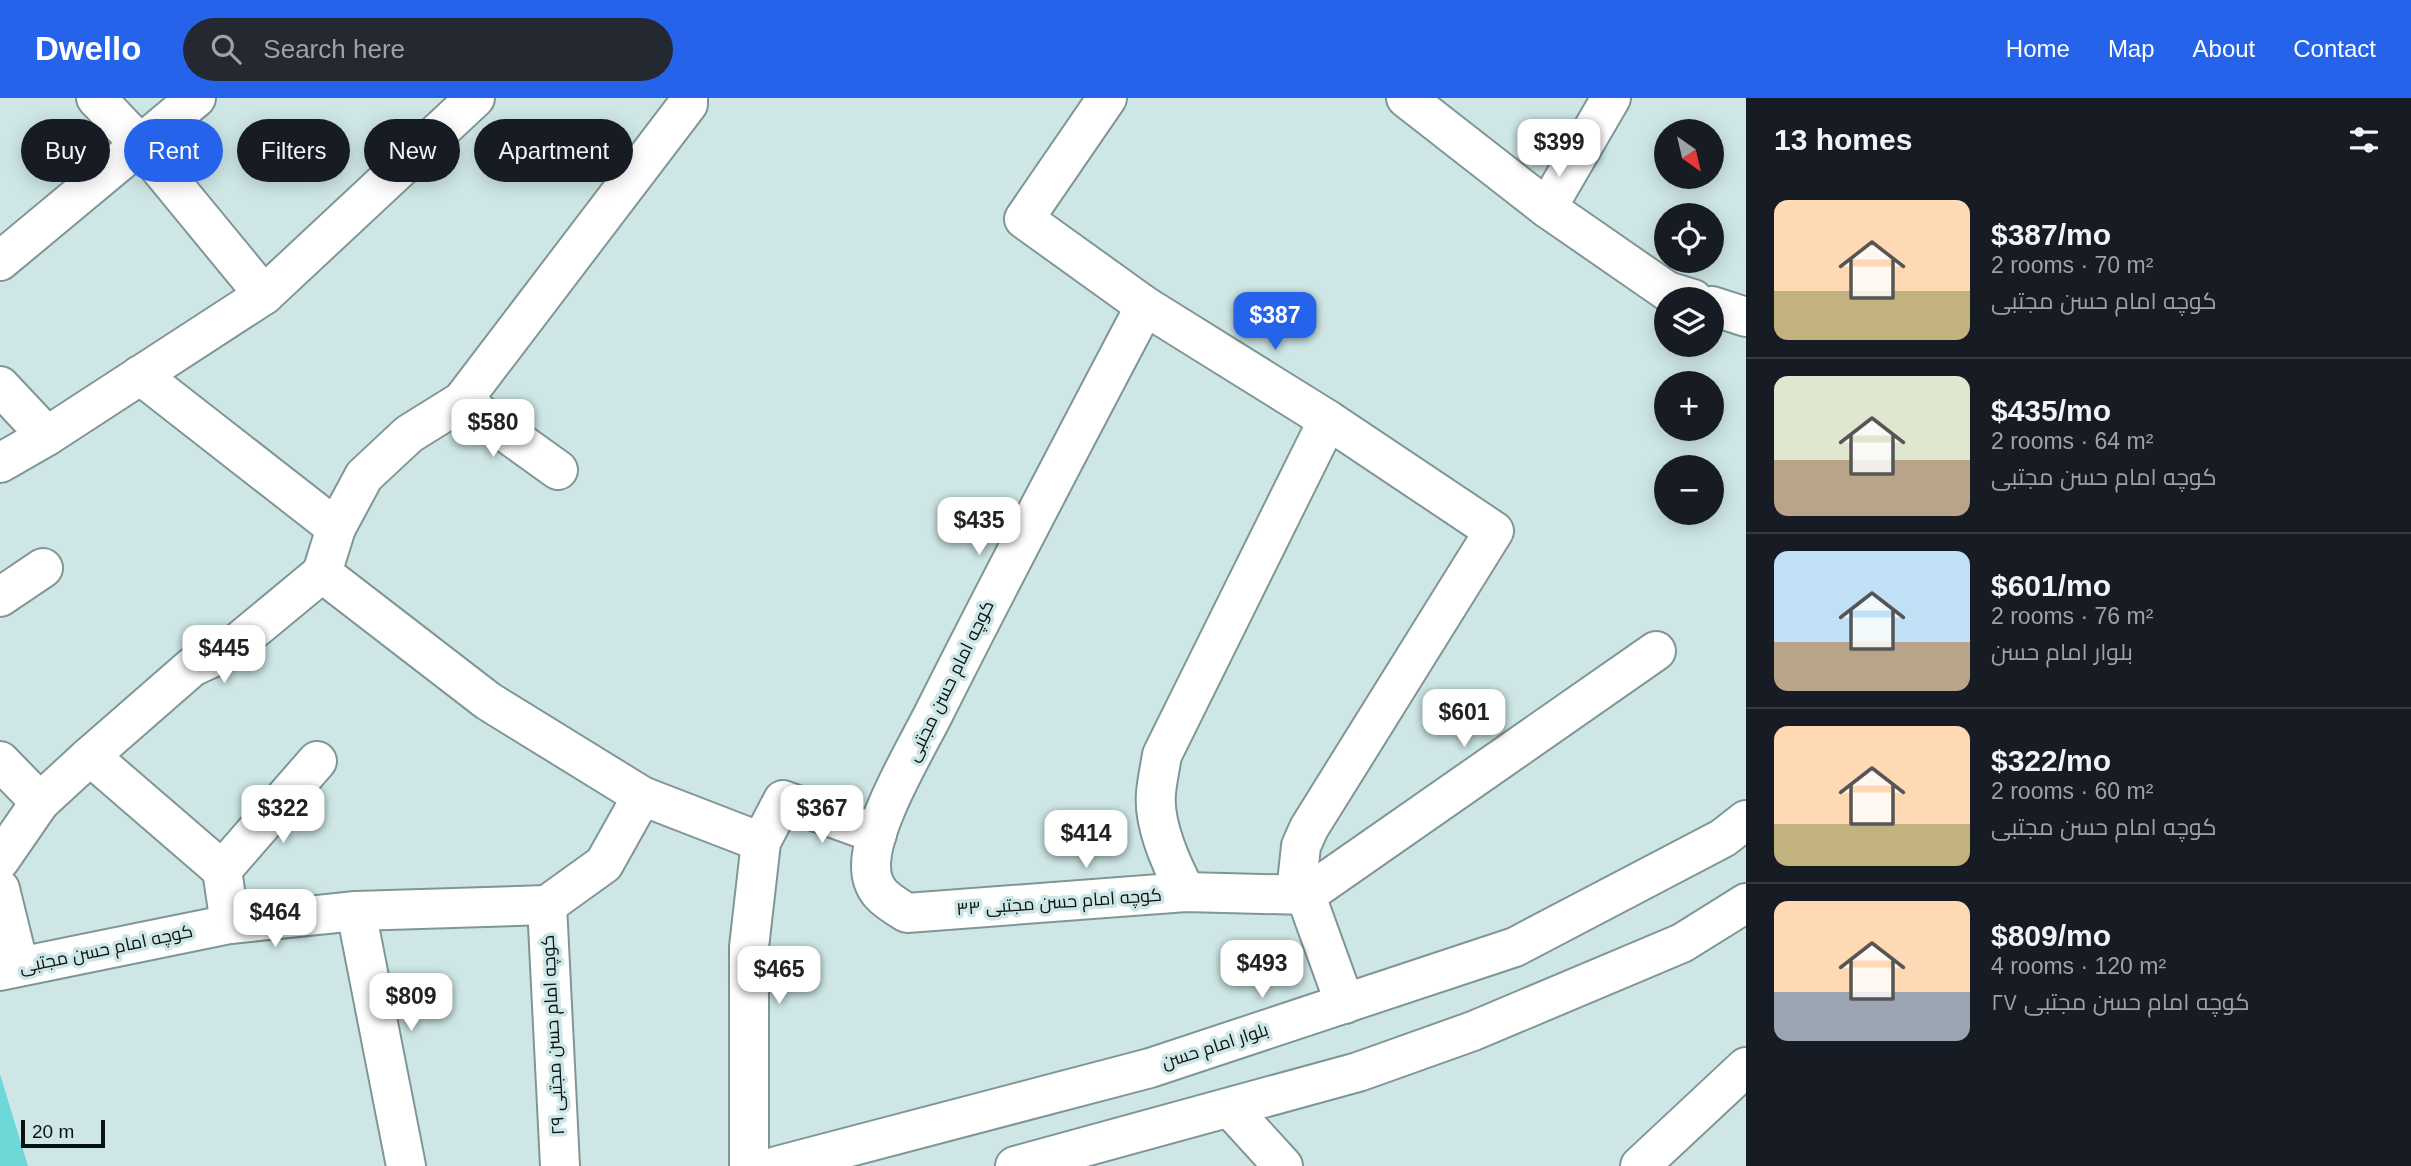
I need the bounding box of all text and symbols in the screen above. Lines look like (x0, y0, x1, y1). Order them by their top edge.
search box (183, 18, 673, 81)
text: Dwello (35, 30, 141, 67)
icon: search (207, 30, 245, 68)
text: Search here (263, 34, 405, 64)
text: Home (2006, 35, 2070, 62)
text: Map (2108, 35, 2155, 62)
text: About (2193, 35, 2255, 62)
text: Contact (2293, 35, 2376, 62)
chip: Buy (21, 119, 110, 182)
chip: Rent (124, 119, 223, 182)
chip: Filters (237, 119, 350, 182)
chip: New (364, 119, 460, 182)
chip: Apartment (474, 119, 633, 182)
north arrow (1654, 119, 1724, 189)
map controls (1654, 119, 1724, 525)
pin: $399 (1518, 120, 1600, 179)
icon: filters (2345, 121, 2383, 159)
text: 13 homes (1774, 123, 1912, 156)
text: $399 (1533, 129, 1585, 155)
button: locate (1654, 203, 1724, 273)
text: $387/mo (1991, 218, 2111, 251)
icon: home (1830, 228, 1914, 312)
text: 2 rooms · 70 m² (1991, 252, 2153, 278)
button: layers (1654, 287, 1724, 357)
text: کوچه امام حسن مجتبی (1991, 288, 2217, 314)
pin: $387 (1234, 292, 1316, 352)
text: $387 (1249, 302, 1301, 328)
button: + (1654, 371, 1724, 441)
text: $435/mo (1991, 394, 2111, 427)
pin: $580 (452, 400, 534, 459)
icon: home (1830, 404, 1914, 488)
text: $580 (467, 409, 519, 435)
text: 2 rooms · 64 m² (1991, 428, 2153, 454)
button: − (1654, 455, 1724, 525)
text: کوچه امام حسن مجتبی (1991, 464, 2217, 490)
pin: $435 (938, 498, 1020, 557)
text: $435 (953, 507, 1005, 533)
text: $601/mo (1991, 569, 2111, 602)
icon: home (1830, 579, 1914, 663)
street label: کوچه امام حسن مجتبی (902, 597, 1000, 766)
text: 2 rooms · 76 m² (1991, 603, 2153, 629)
pin: $445 (183, 626, 265, 685)
text: $445 (198, 635, 250, 661)
text: بلوار امام حسن (1991, 639, 2133, 665)
pin: $601 (1423, 690, 1505, 749)
text: $601 (1438, 699, 1490, 725)
text: $322/mo (1991, 744, 2111, 777)
icon: home (1830, 754, 1914, 838)
text: 2 rooms · 60 m² (1991, 778, 2153, 804)
pin: $322 (242, 786, 324, 845)
pin: $367 (781, 786, 863, 845)
text: $322 (257, 795, 309, 821)
text: $367 (796, 795, 848, 821)
pin: $414 (1045, 810, 1127, 870)
text: کوچه امام حسن مجتبی (1991, 814, 2217, 840)
text: $414 (1060, 820, 1112, 846)
street label: کوچه امام حسن مجتبی ۳۳ (956, 885, 1163, 921)
pin: $464 (234, 890, 316, 949)
text: $464 (249, 899, 301, 925)
text: $809/mo (1991, 919, 2111, 952)
street label: کوچه امام حسن مجتبی (18, 921, 195, 979)
icon: home (1830, 929, 1914, 1013)
street label: کوچه امام حسن مجتبی ۲۹ (538, 934, 570, 1136)
pin: $493 (1221, 940, 1303, 1000)
pin: $465 (738, 946, 820, 1006)
text: $493 (1236, 950, 1288, 976)
text: 4 rooms · 120 m² (1991, 953, 2166, 979)
text: $465 (753, 956, 805, 982)
pin: $809 (370, 974, 452, 1033)
text: $809 (385, 983, 437, 1009)
text: کوچه امام حسن مجتبی ۲۷ (1991, 989, 2250, 1015)
street label: بلوار امام حسن (1159, 1019, 1272, 1075)
scale bar (21, 1117, 105, 1149)
text: 20 m (32, 1121, 74, 1142)

